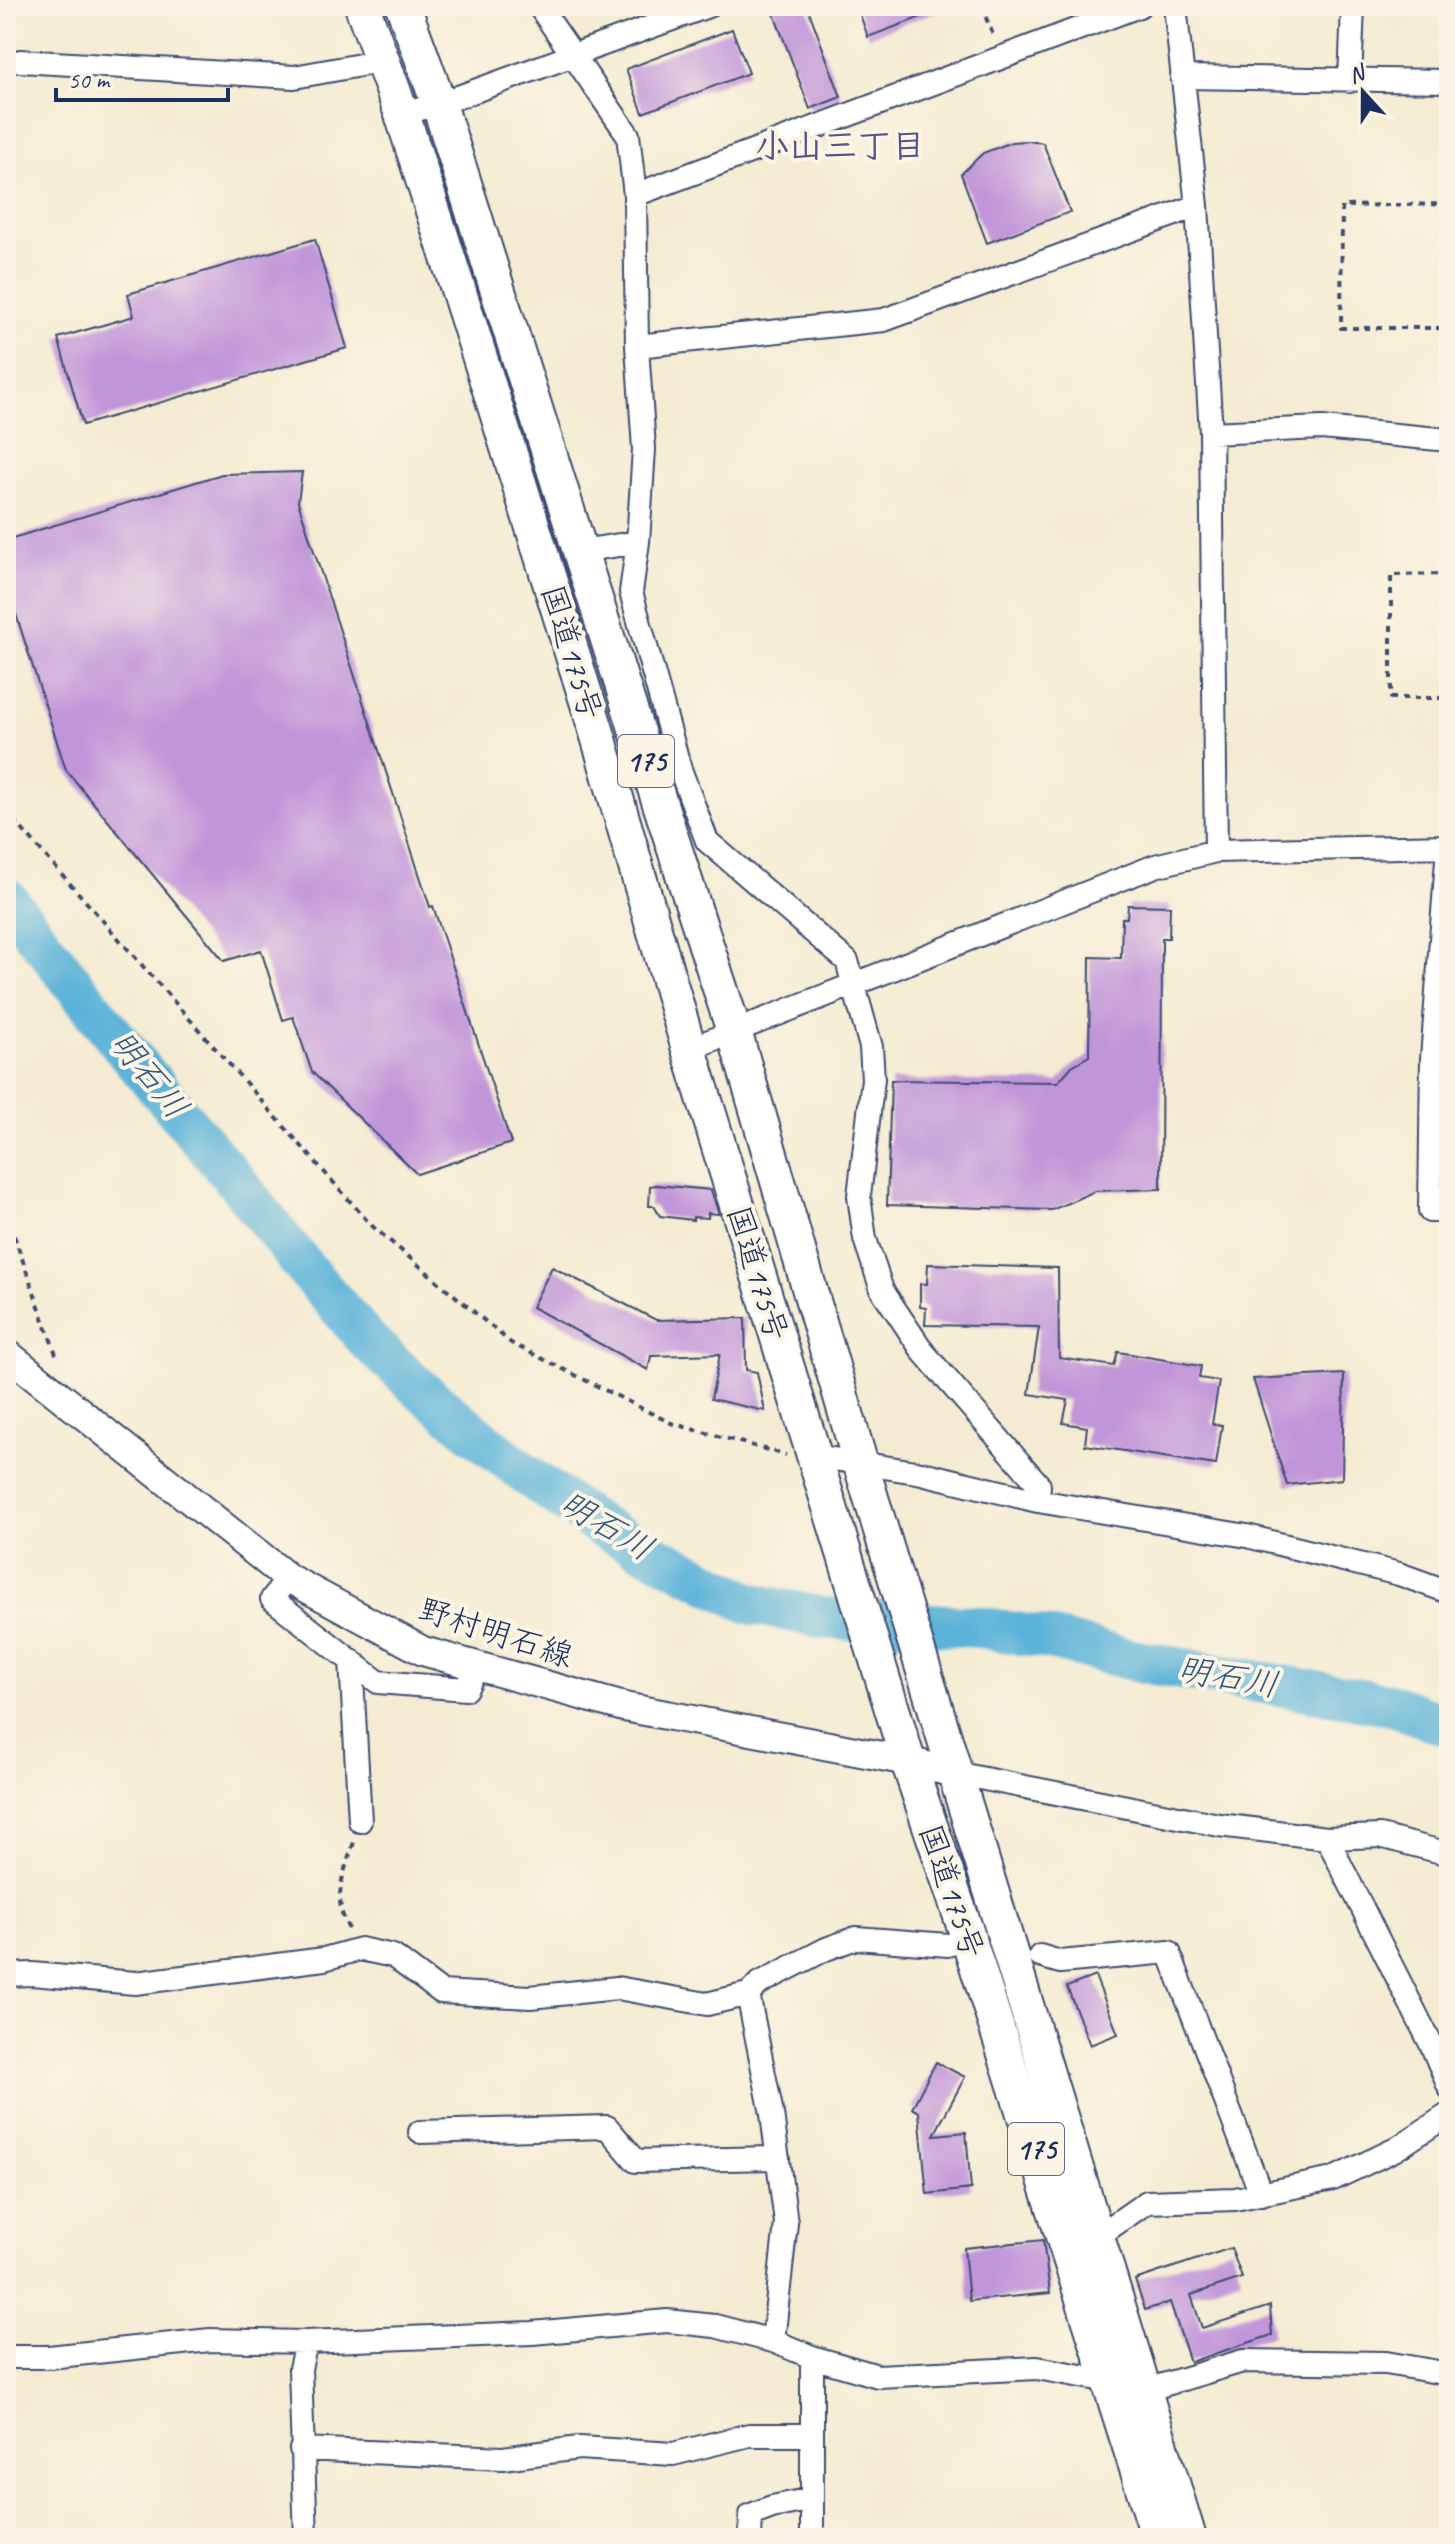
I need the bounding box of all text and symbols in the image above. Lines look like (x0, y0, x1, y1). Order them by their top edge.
scale bar (56, 52, 228, 102)
north arrow (1323, 52, 1403, 132)
text: N (1345, 58, 1371, 90)
text: 50 m (68, 65, 111, 95)
district label: 小山三丁目 (755, 124, 925, 167)
street label: 国道175号 (532, 580, 611, 725)
road number: 175 (618, 735, 674, 787)
water label: 明石川 (101, 1021, 198, 1127)
street label: 国道175号 (718, 1201, 797, 1346)
water label: 明石川 (552, 1481, 662, 1570)
street label: 野村明石線 (413, 1588, 578, 1677)
water label: 明石川 (1174, 1646, 1282, 1707)
street label: 国道175号 (909, 1819, 994, 1964)
road number: 175 (1008, 2123, 1064, 2175)

